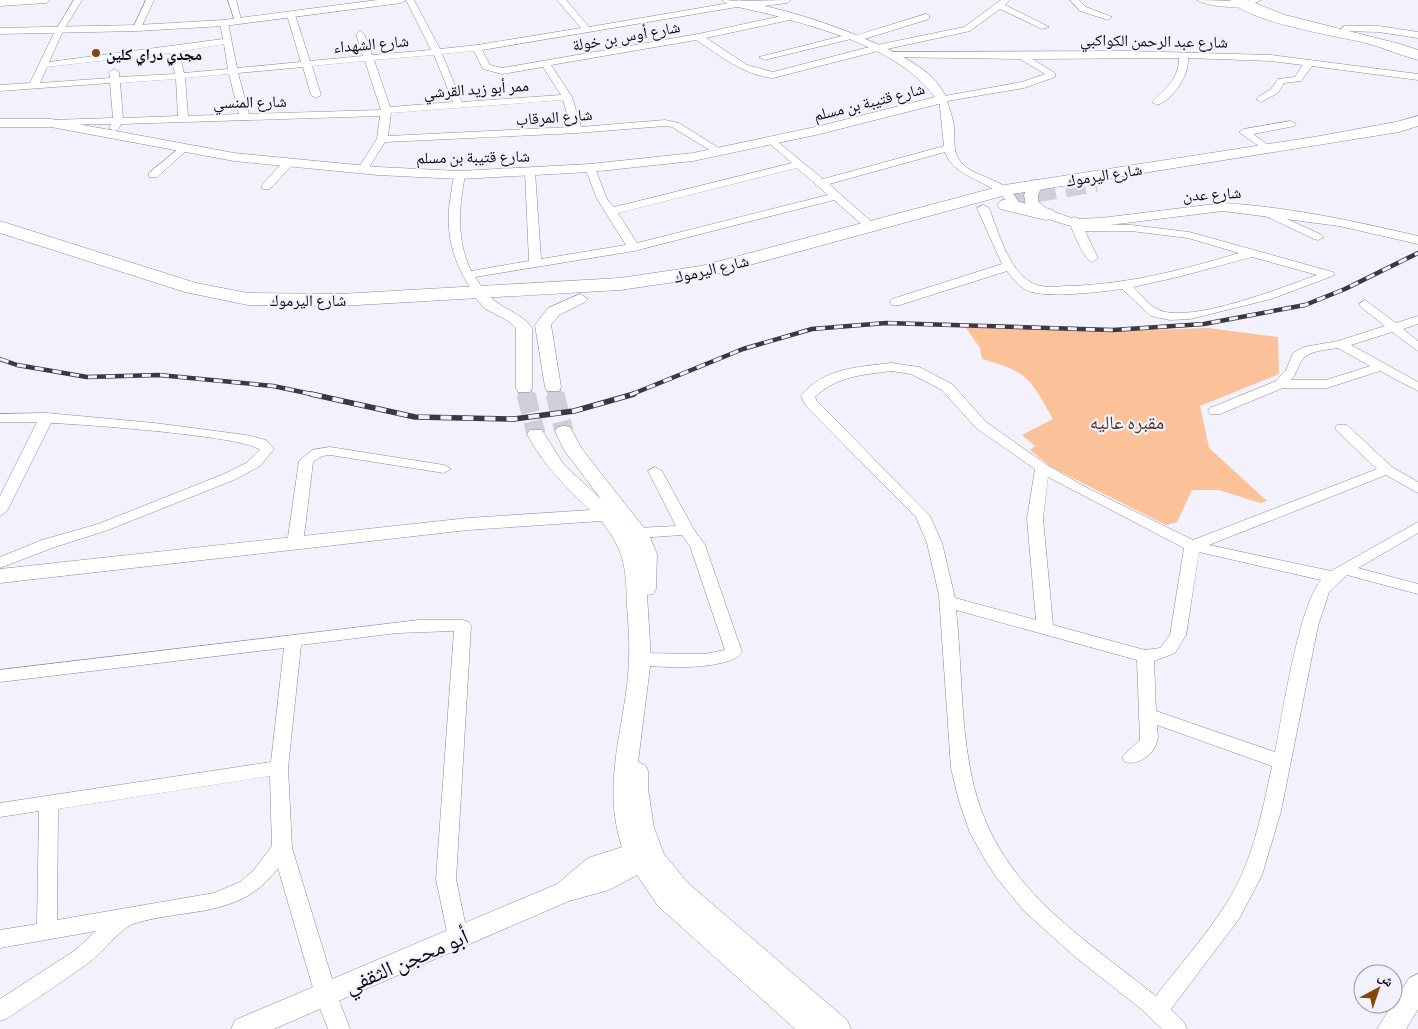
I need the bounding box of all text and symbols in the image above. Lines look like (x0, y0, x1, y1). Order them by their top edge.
street label: شارع أوس بن خولة (571, 16, 682, 56)
street label: شارع عبد الرحمن الكواكبي (1080, 29, 1228, 55)
street label: شارع الشهداء (332, 30, 410, 58)
place label: مجدي دراي كلين (106, 44, 202, 66)
marker: مجدي دراي كلين (90, 47, 102, 59)
street label: ممر أبو زيد القرشي (423, 75, 530, 105)
street label: شارع قتيبة بن مسلم (811, 78, 927, 126)
street label: شارع المنسي (213, 91, 287, 115)
street label: شارع المرقاب (515, 104, 593, 130)
street label: شارع قتيبة بن مسلم (416, 146, 530, 168)
street label: شارع اليرموك (1065, 159, 1144, 191)
street label: شارع عدن (1182, 182, 1242, 206)
street label: شارع اليرموك (672, 250, 751, 288)
street label: شارع اليرموك (270, 290, 346, 311)
park label: مقبره عاليه (1090, 410, 1164, 434)
street label: أبو محجن الثقفي (340, 922, 474, 1002)
north arrow (1353, 964, 1403, 1014)
text: ش (1375, 967, 1398, 991)

